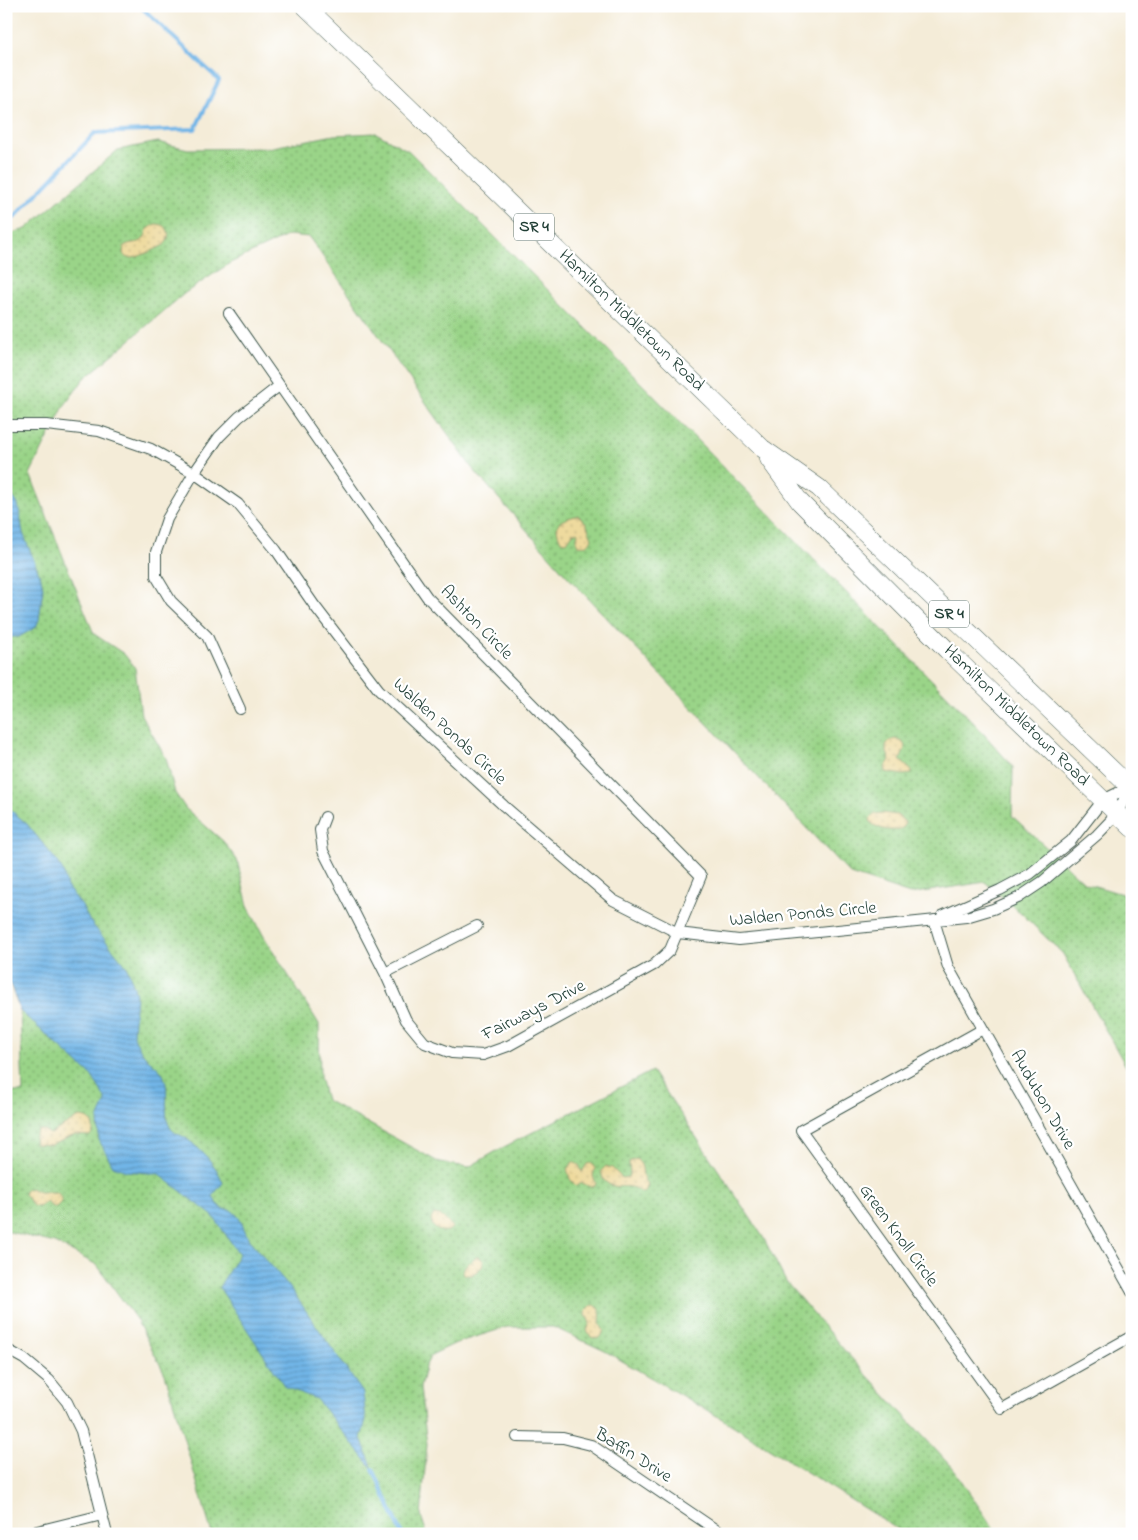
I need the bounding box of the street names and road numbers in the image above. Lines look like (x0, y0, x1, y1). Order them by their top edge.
road number: SR 4 (514, 213, 554, 240)
street label: Hamilton Middletown Road (552, 244, 710, 398)
street label: Ashton Circle (434, 580, 519, 667)
road number: SR 4 (929, 600, 969, 628)
street label: Hamilton Middletown Road (937, 639, 1095, 793)
street label: Walden Ponds Circle (386, 672, 512, 792)
street label: Walden Ponds Circle (728, 896, 878, 934)
street label: Fairways Drive (477, 973, 591, 1049)
street label: Audubon Drive (1003, 1045, 1082, 1156)
street label: Green Knoll Circle (852, 1179, 945, 1293)
street label: Baffin Drive (589, 1421, 677, 1490)

